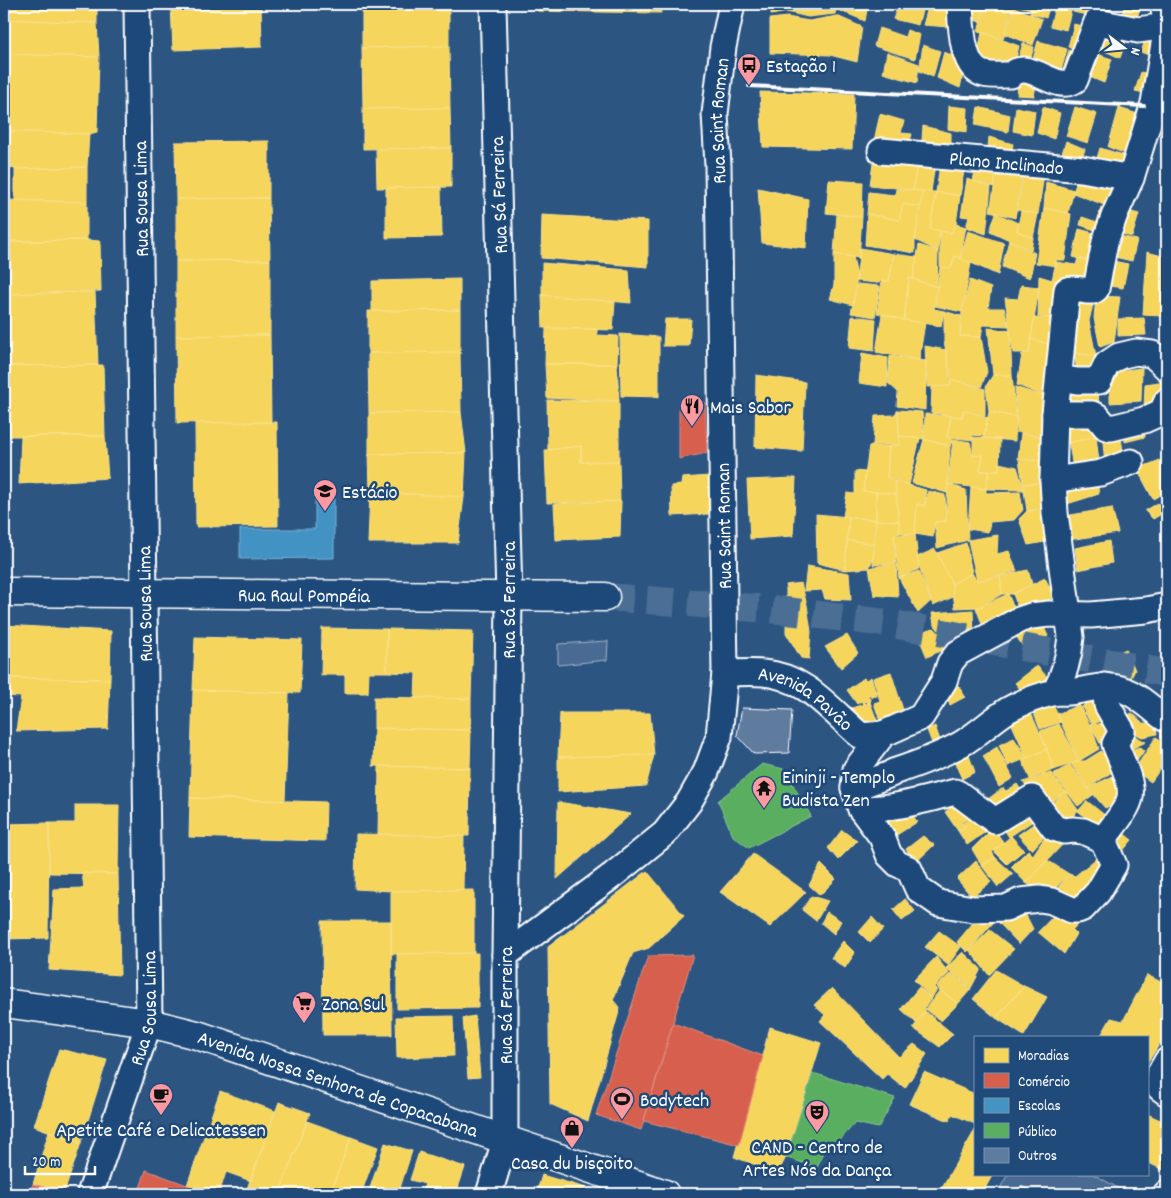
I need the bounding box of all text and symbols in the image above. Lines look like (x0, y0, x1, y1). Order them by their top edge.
north arrow (1098, 22, 1148, 72)
text: N (1124, 45, 1145, 57)
bus stop icon: Estação 1 (736, 52, 762, 86)
place label: Estação 1 (766, 54, 836, 82)
street label: Rua Saint Roman (704, 57, 739, 184)
street label: Rua Sá Ferreira (485, 135, 517, 254)
street label: Rua Sousa Lima (128, 140, 158, 257)
street label: Plano Inclinado (948, 146, 1065, 184)
restaurant icon: Mais Sabor (679, 393, 705, 427)
place label: Mais Sabor (710, 395, 792, 423)
street label: Rua Saint Roman (711, 463, 741, 589)
school or university icon: Estácio (312, 478, 338, 512)
place label: Estácio (342, 480, 398, 508)
street label: Rua Sá Ferreira (497, 541, 525, 659)
street label: Rua Sousa Lima (132, 545, 162, 662)
street label: Rua Raul Pompéia (238, 583, 371, 612)
street label: Avenida Pavão (757, 662, 858, 739)
place label: Eininji - Templo Budista Zen (782, 765, 895, 816)
temple icon: Eininji - Templo Budista Zen (751, 775, 777, 809)
street label: Rua Sá Ferreira (494, 946, 522, 1064)
street label: Rua Sousa Lima (124, 950, 166, 1070)
supermarket icon: Zona Sul (291, 990, 317, 1024)
place label: Zona Sul (322, 992, 385, 1020)
street label: Avenida Nossa Senhora de Copacabana (193, 1025, 482, 1147)
legend (974, 1036, 1148, 1176)
text: Moradias (1018, 1046, 1069, 1068)
text: Comércio (1018, 1072, 1070, 1094)
cafe icon: Apetite Café e Delicatessen (148, 1082, 174, 1116)
sports icon: Bodytech (609, 1086, 635, 1120)
place label: Bodytech (640, 1088, 709, 1116)
text: Escolas (1018, 1096, 1061, 1118)
theatre icon: CAND - Centro de Artes Nós da Dança (804, 1099, 830, 1133)
shop icon: Casa du bisçoito (559, 1115, 585, 1149)
place label: Apetite Café e Delicatessen (56, 1118, 266, 1146)
text: Público (1018, 1122, 1057, 1144)
place label: CAND - Centro de Artes Nós da Dança (743, 1135, 892, 1186)
scale bar (25, 1143, 95, 1175)
text: Outros (1018, 1146, 1057, 1168)
place label: Casa du bisçoito (511, 1151, 633, 1179)
text: 20 m (32, 1152, 60, 1174)

